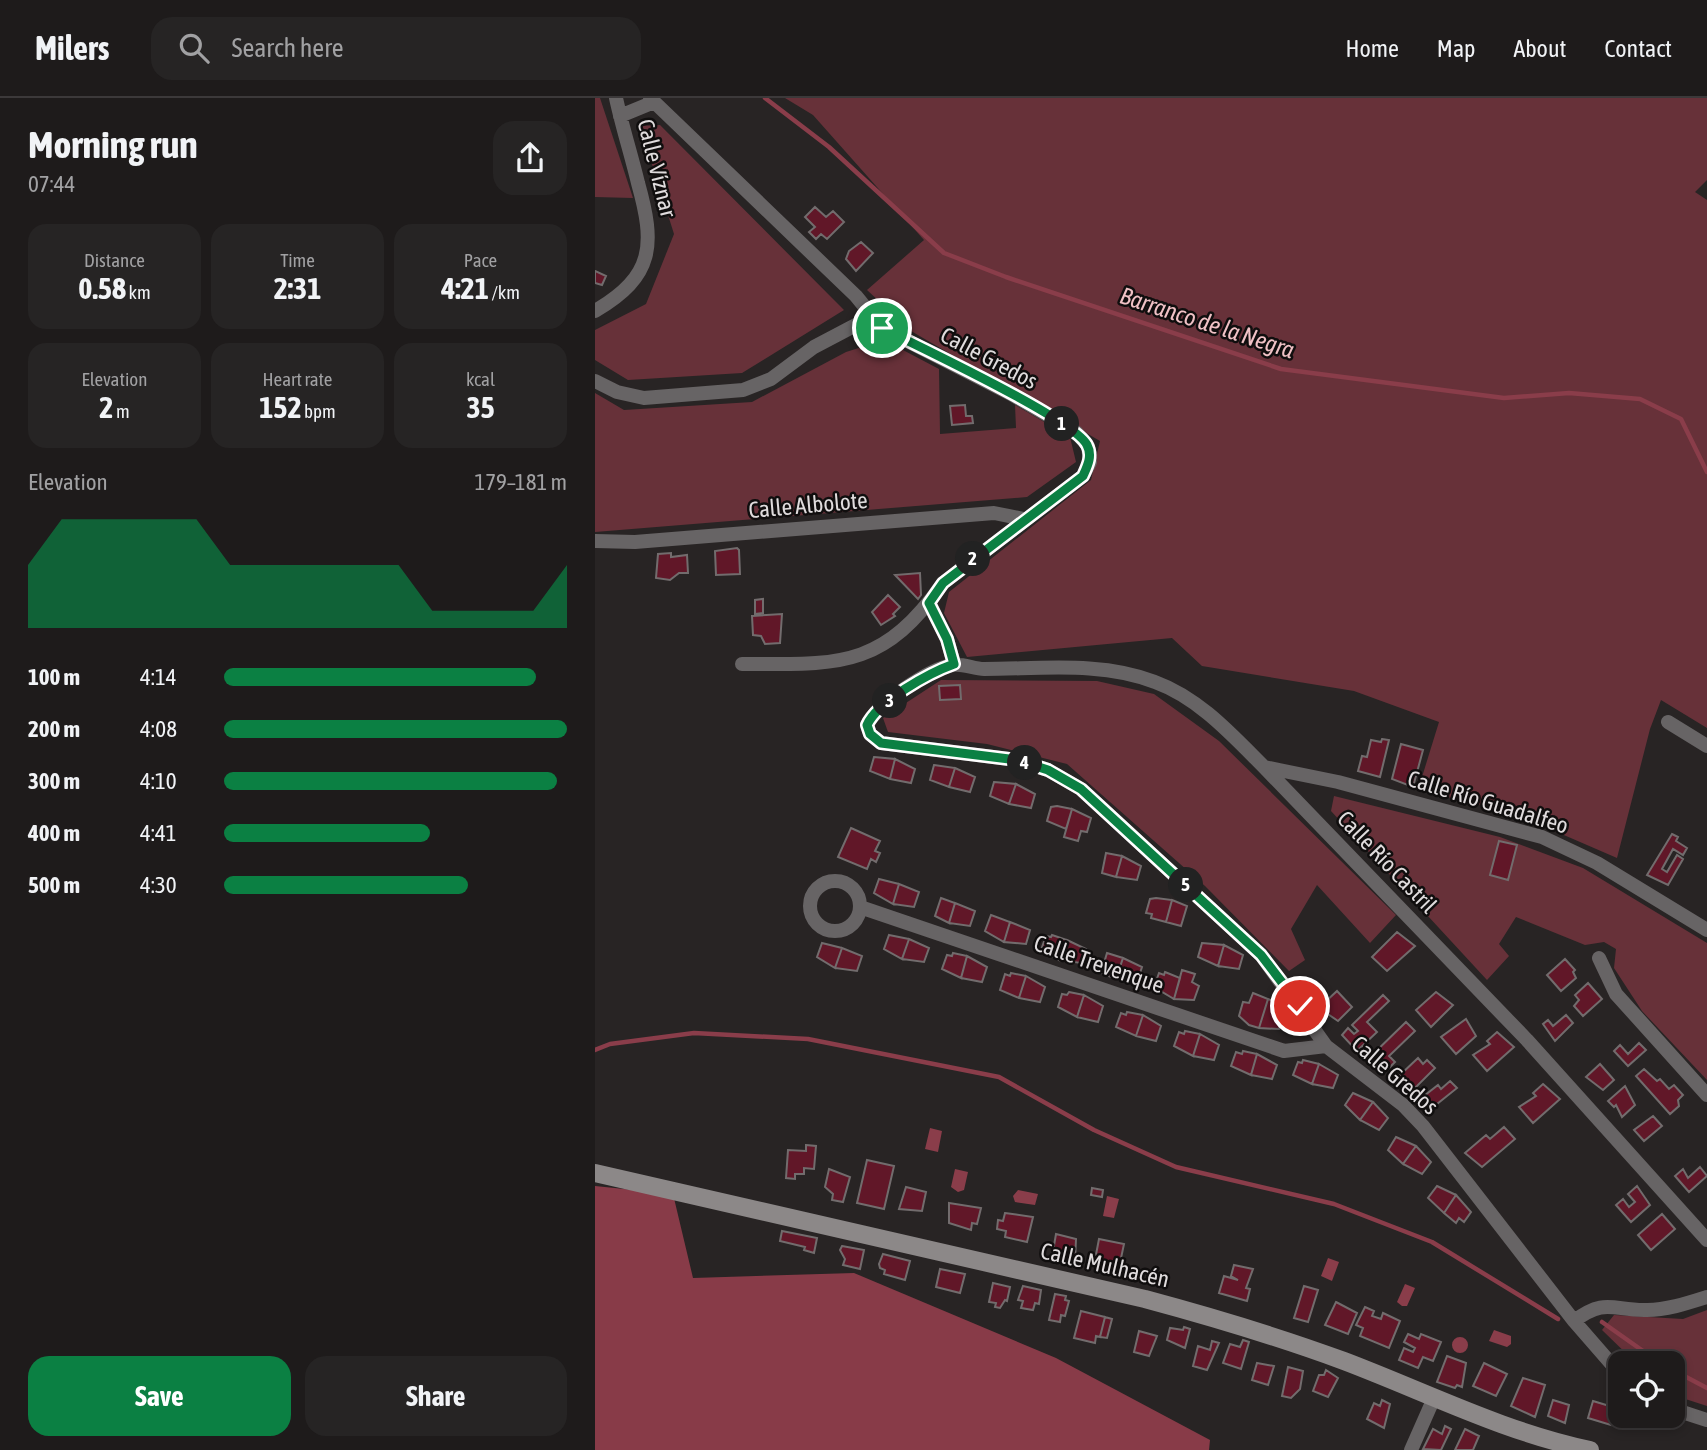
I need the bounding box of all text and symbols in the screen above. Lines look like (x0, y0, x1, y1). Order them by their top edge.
search box (151, 17, 641, 80)
text: Milers (35, 29, 109, 67)
icon: search (175, 29, 213, 67)
text: Search here (231, 33, 344, 63)
text: Home (1345, 35, 1399, 62)
text: Map (1437, 35, 1475, 62)
text: About (1513, 35, 1566, 62)
text: Contact (1604, 35, 1672, 62)
street label: Calle Víznar (632, 116, 682, 221)
button: share (493, 121, 567, 195)
text: Morning run (28, 123, 198, 166)
text: 07:44 (28, 171, 75, 197)
text: Distance (84, 249, 145, 271)
text: Time (280, 249, 315, 271)
text: Pace (464, 249, 497, 271)
text: 0.58 (78, 271, 126, 305)
text: 2:31 (274, 271, 321, 305)
text: 4:21 (441, 271, 489, 305)
text: km (126, 281, 151, 303)
text: /km (489, 281, 520, 303)
water label: Barranco de la Negra (1117, 282, 1298, 363)
pin (852, 298, 912, 358)
icon: arrive (863, 309, 901, 347)
street label: Calle Gredos (936, 322, 1042, 394)
text: Elevation (82, 368, 147, 390)
text: Heart rate (263, 368, 332, 390)
text: kcal (466, 368, 495, 390)
text: 2 (99, 390, 113, 424)
text: 152 (259, 390, 302, 424)
text: 35 (466, 390, 495, 424)
text: m (113, 400, 130, 422)
text: bpm (302, 400, 336, 422)
pin: 1 (1044, 406, 1079, 442)
text: 1 (1057, 412, 1066, 434)
text: Elevation (28, 469, 108, 495)
text: 179–181 m (474, 469, 567, 495)
street label: Calle Albolote (747, 487, 869, 523)
pin: 2 (955, 542, 991, 576)
text: 2 (968, 547, 977, 569)
text: 100 m (28, 664, 80, 690)
text: 4:14 (140, 664, 177, 690)
pin: 3 (873, 684, 907, 718)
text: 3 (885, 689, 894, 711)
text: 200 m (28, 716, 80, 742)
text: 4:08 (140, 716, 177, 742)
pin: 4 (1007, 746, 1043, 780)
text: 4 (1020, 751, 1029, 773)
street label: Calle Río Guadalfeo (1405, 765, 1571, 839)
text: 300 m (28, 768, 80, 794)
text: 4:10 (140, 768, 177, 794)
street label: Calle Río Castril (1332, 806, 1442, 918)
text: 400 m (28, 820, 80, 846)
text: 4:41 (140, 820, 177, 846)
pin: 5 (1169, 868, 1203, 902)
text: 500 m (28, 872, 80, 898)
text: 4:30 (140, 872, 177, 898)
text: 5 (1181, 873, 1190, 895)
street label: Calle Trevenque (1031, 930, 1167, 998)
pin (1270, 976, 1330, 1036)
icon: check (1281, 987, 1319, 1025)
street label: Calle Gredos (1347, 1031, 1443, 1119)
street label: Calle Mulhacén (1038, 1238, 1172, 1292)
map controls (1608, 1351, 1685, 1428)
button: locate (1608, 1351, 1685, 1428)
button: Save (28, 1356, 291, 1436)
button: Share (305, 1356, 567, 1436)

